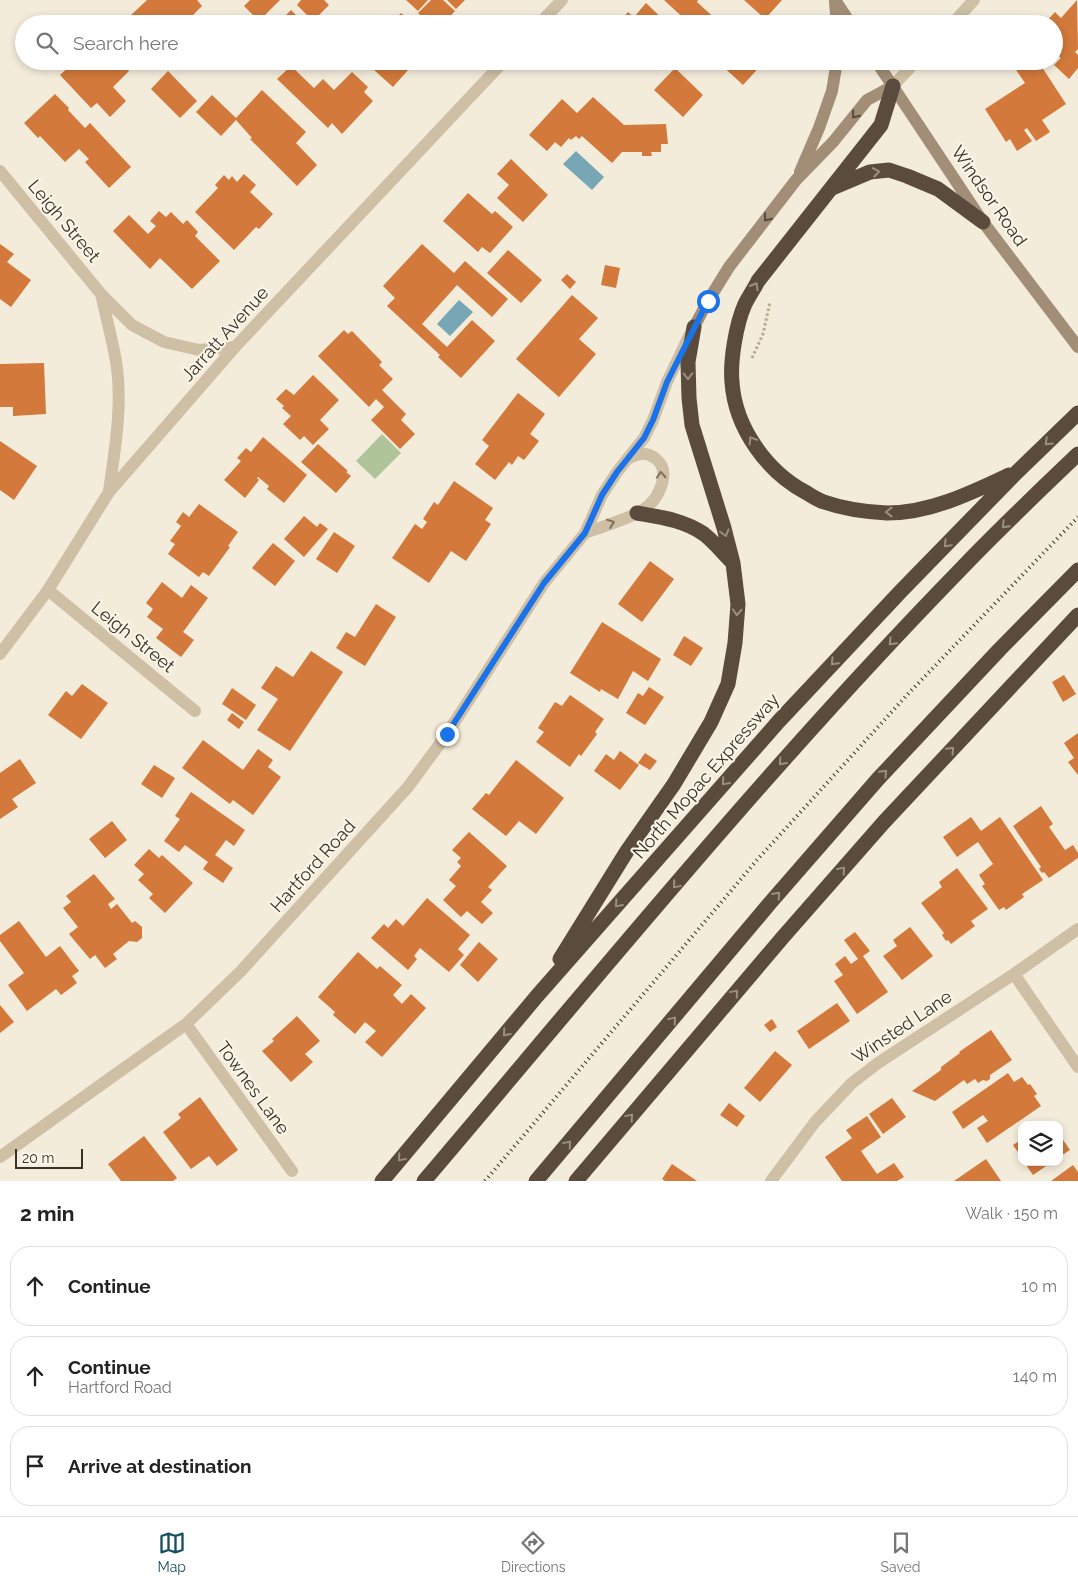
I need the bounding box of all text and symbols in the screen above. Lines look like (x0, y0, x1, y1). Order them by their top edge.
search box (15, 15, 1063, 70)
icon: search (33, 29, 61, 57)
text: Search here (73, 32, 179, 54)
one-way arrow (852, 109, 860, 118)
street label: Windsor Road (947, 142, 1032, 250)
one-way arrow (872, 167, 880, 177)
street label: Leigh Street (24, 175, 105, 266)
one-way arrow (764, 212, 772, 221)
street label: Jarratt Avenue (177, 282, 273, 385)
one-way arrow (749, 283, 759, 292)
route start (697, 290, 720, 313)
one-way arrow (683, 372, 694, 380)
one-way arrow (1044, 436, 1053, 445)
one-way arrow (749, 437, 759, 446)
one-way arrow (656, 471, 667, 479)
one-way arrow (884, 507, 892, 517)
one-way arrow (606, 519, 614, 529)
one-way arrow (1002, 519, 1011, 528)
one-way arrow (720, 528, 730, 536)
one-way arrow (944, 538, 953, 547)
street label: Leigh Street (87, 597, 179, 677)
one-way arrow (732, 608, 743, 616)
one-way arrow (889, 636, 898, 645)
one-way arrow (831, 656, 840, 665)
street label: North Mopac Expressway (628, 689, 783, 863)
route end (436, 723, 459, 746)
one-way arrow (945, 747, 954, 756)
one-way arrow (779, 756, 788, 765)
one-way arrow (878, 769, 887, 778)
one-way arrow (722, 776, 731, 785)
street label: Hartford Road (266, 815, 359, 916)
one-way arrow (836, 867, 845, 876)
one-way arrow (672, 879, 681, 888)
one-way arrow (771, 891, 780, 900)
one-way arrow (615, 898, 624, 907)
street label: Winsted Lane (848, 985, 956, 1068)
one-way arrow (729, 990, 738, 999)
one-way arrow (667, 1016, 676, 1025)
one-way arrow (502, 1028, 511, 1037)
street label: Townes Lane (213, 1037, 294, 1139)
one-way arrow (624, 1114, 633, 1123)
map controls (1018, 1121, 1063, 1166)
button: layers (1018, 1121, 1063, 1166)
one-way arrow (562, 1141, 571, 1150)
scale bar (15, 1146, 82, 1169)
text: 20 m (22, 1150, 54, 1166)
one-way arrow (399, 1152, 407, 1161)
text: 2 min (20, 1201, 74, 1226)
text: Walk · 150 m (965, 1204, 1058, 1223)
icon: ahead (21, 1272, 49, 1300)
text: Continue (68, 1275, 151, 1297)
text: 10 m (1022, 1277, 1057, 1296)
text: Continue (68, 1356, 151, 1378)
icon: ahead (21, 1362, 49, 1390)
text: 140 m (1013, 1367, 1057, 1386)
text: Hartford Road (68, 1378, 172, 1397)
icon: arrive (21, 1452, 49, 1480)
text: Arrive at destination (68, 1455, 252, 1477)
tab: Map (157, 1529, 186, 1575)
tab: Directions (501, 1529, 566, 1575)
tab: Saved (880, 1529, 921, 1575)

